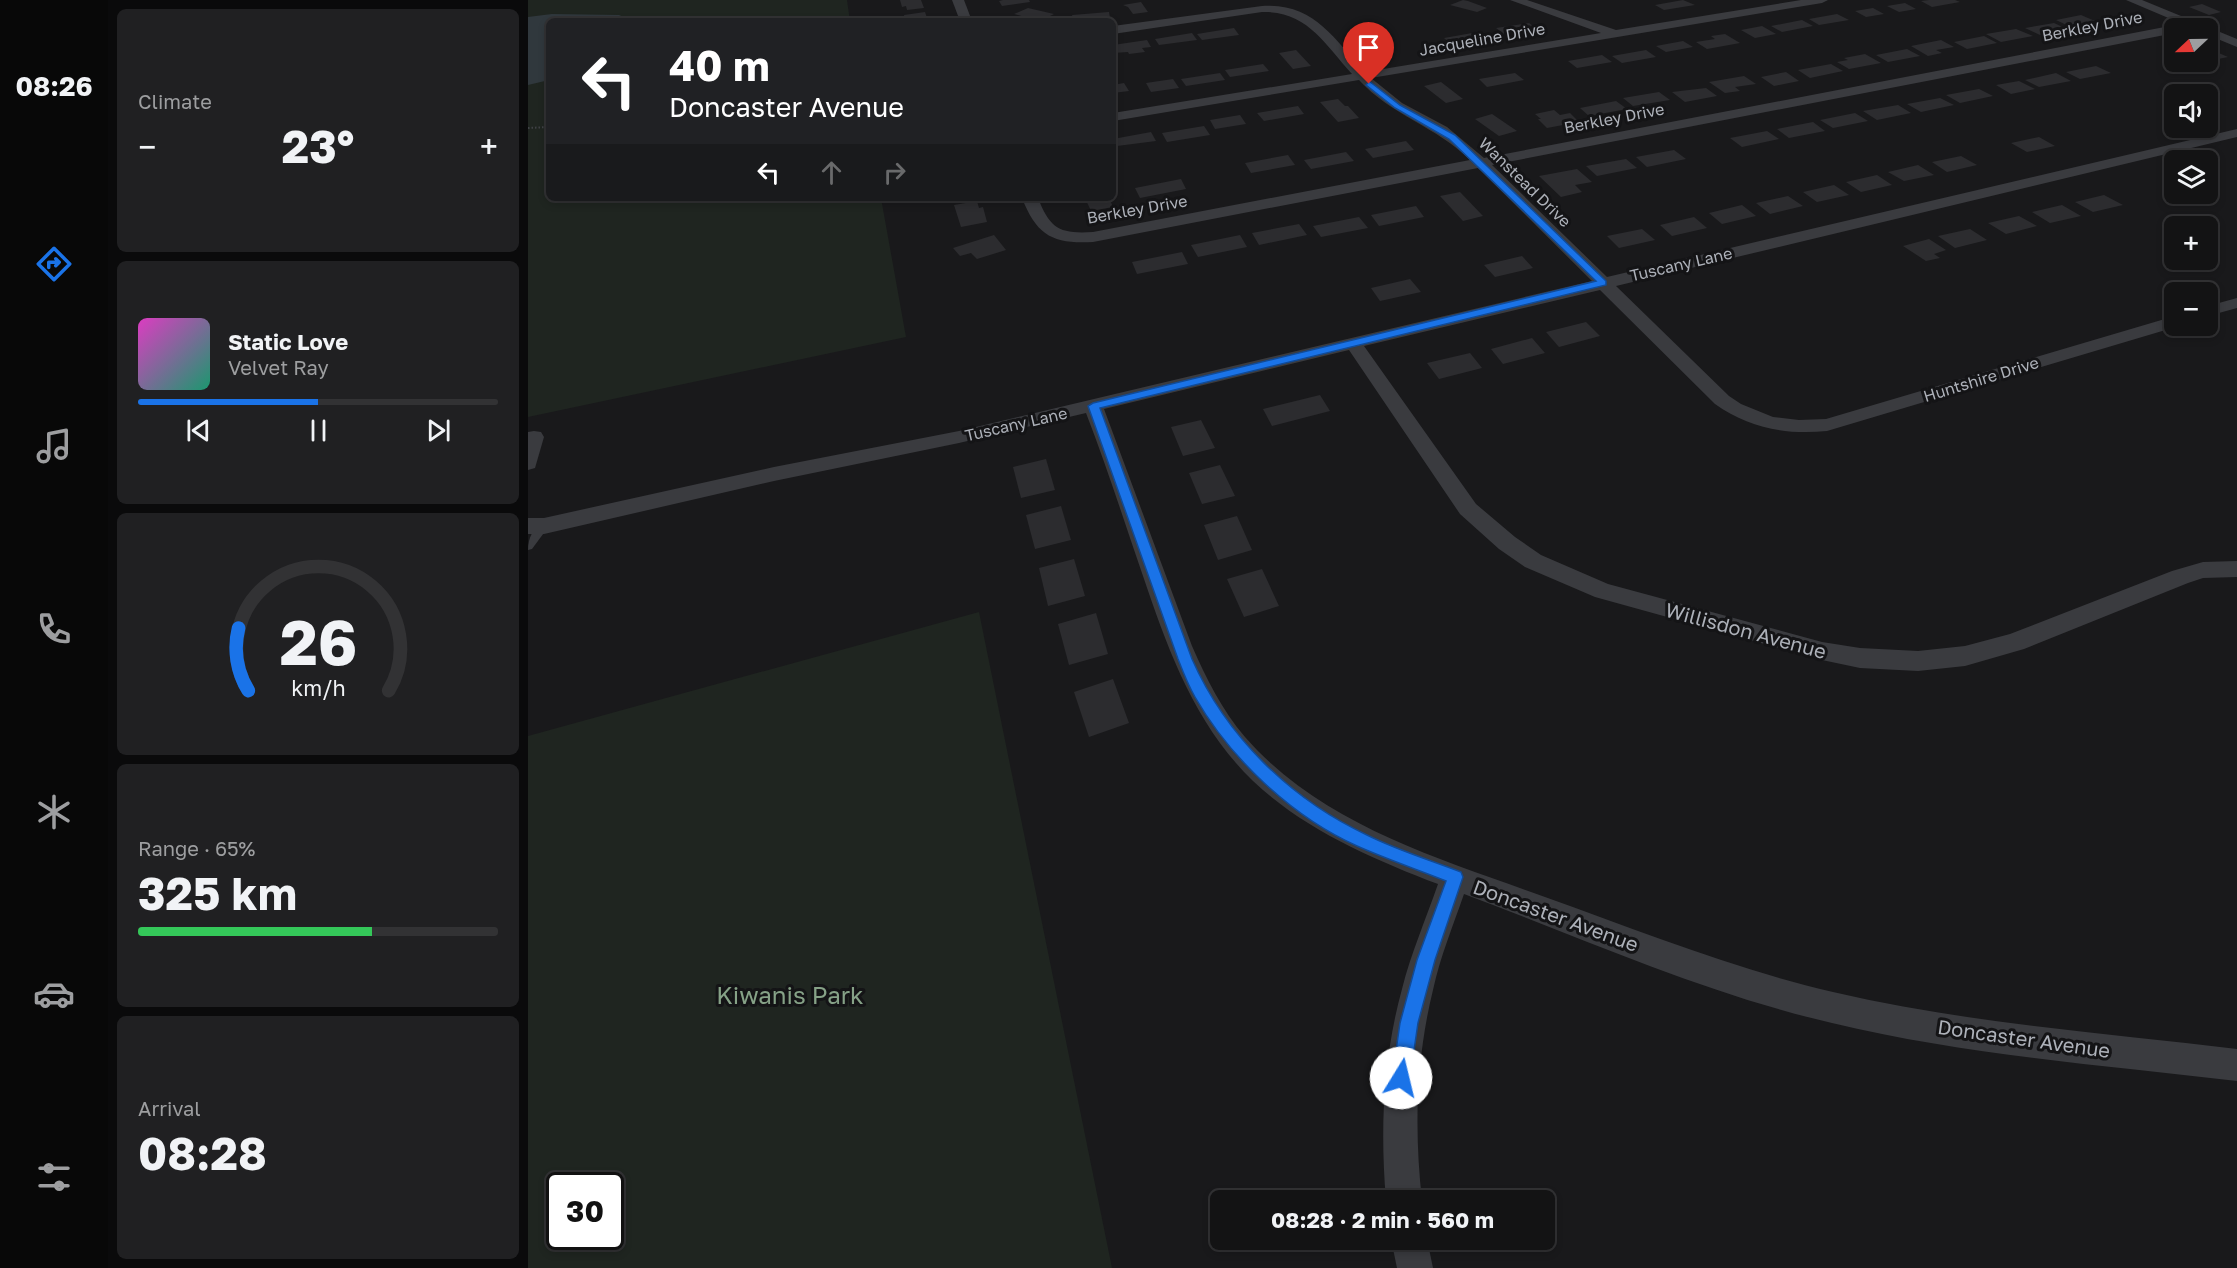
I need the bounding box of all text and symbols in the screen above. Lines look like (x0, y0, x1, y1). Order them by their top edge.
street label: Berkley Drive (2040, 6, 2144, 46)
street label: Jacqueline Drive (1417, 18, 1547, 60)
north arrow (2164, 18, 2218, 72)
map controls (2164, 18, 2218, 336)
pin (1343, 22, 1394, 84)
icon: arrive (1352, 31, 1385, 64)
text: 40 m (669, 40, 770, 90)
icon: left (570, 42, 648, 120)
text: 08:26 (15, 70, 93, 102)
button: sound (2164, 84, 2218, 138)
text: Climate (138, 89, 212, 113)
text: Doncaster Avenue (669, 91, 904, 123)
street label: Berkley Drive (1562, 98, 1666, 138)
text: 23° (282, 119, 354, 173)
text: − (138, 127, 156, 166)
text: + (480, 127, 498, 166)
street label: Wanstead Drive (1475, 133, 1575, 231)
button: layers (2164, 150, 2218, 204)
icon: left (752, 156, 785, 189)
icon: ahead (815, 156, 848, 189)
icon: right (878, 156, 911, 189)
street label: Berkley Drive (1085, 190, 1189, 228)
button: + (2164, 216, 2218, 270)
icon: directions (33, 243, 75, 285)
street label: Tuscany Lane (1628, 243, 1734, 285)
button: − (2164, 282, 2218, 336)
text: Static Love (228, 328, 348, 355)
street label: Huntshire Drive (1921, 352, 2041, 406)
text: Velvet Ray (228, 355, 329, 379)
street label: Tuscany Lane (963, 403, 1069, 445)
icon: previous (182, 414, 215, 447)
icon: pause (302, 414, 335, 447)
icon: next (422, 414, 455, 447)
icon: music (33, 425, 75, 467)
street label: Willisdon Avenue (1663, 597, 1829, 663)
text: 26 (279, 604, 357, 679)
icon: phone (33, 608, 75, 650)
text: km/h (291, 675, 345, 701)
icon: climate (33, 791, 75, 833)
text: Range · 65% (138, 836, 255, 860)
text: 325 km (138, 866, 297, 920)
street label: Doncaster Avenue (1470, 874, 1642, 956)
icon: car (33, 973, 75, 1015)
park label: Kiwanis Park (716, 980, 864, 1009)
street label: Doncaster Avenue (1936, 1014, 2112, 1062)
position arrow (1369, 1046, 1433, 1110)
text: Arrival (138, 1096, 201, 1120)
text: 08:28 (138, 1126, 267, 1180)
icon: filters (33, 1156, 75, 1198)
speed limit sign: 30 (546, 1172, 624, 1250)
text: 08:28 · 2 min · 560 m (1271, 1206, 1494, 1233)

